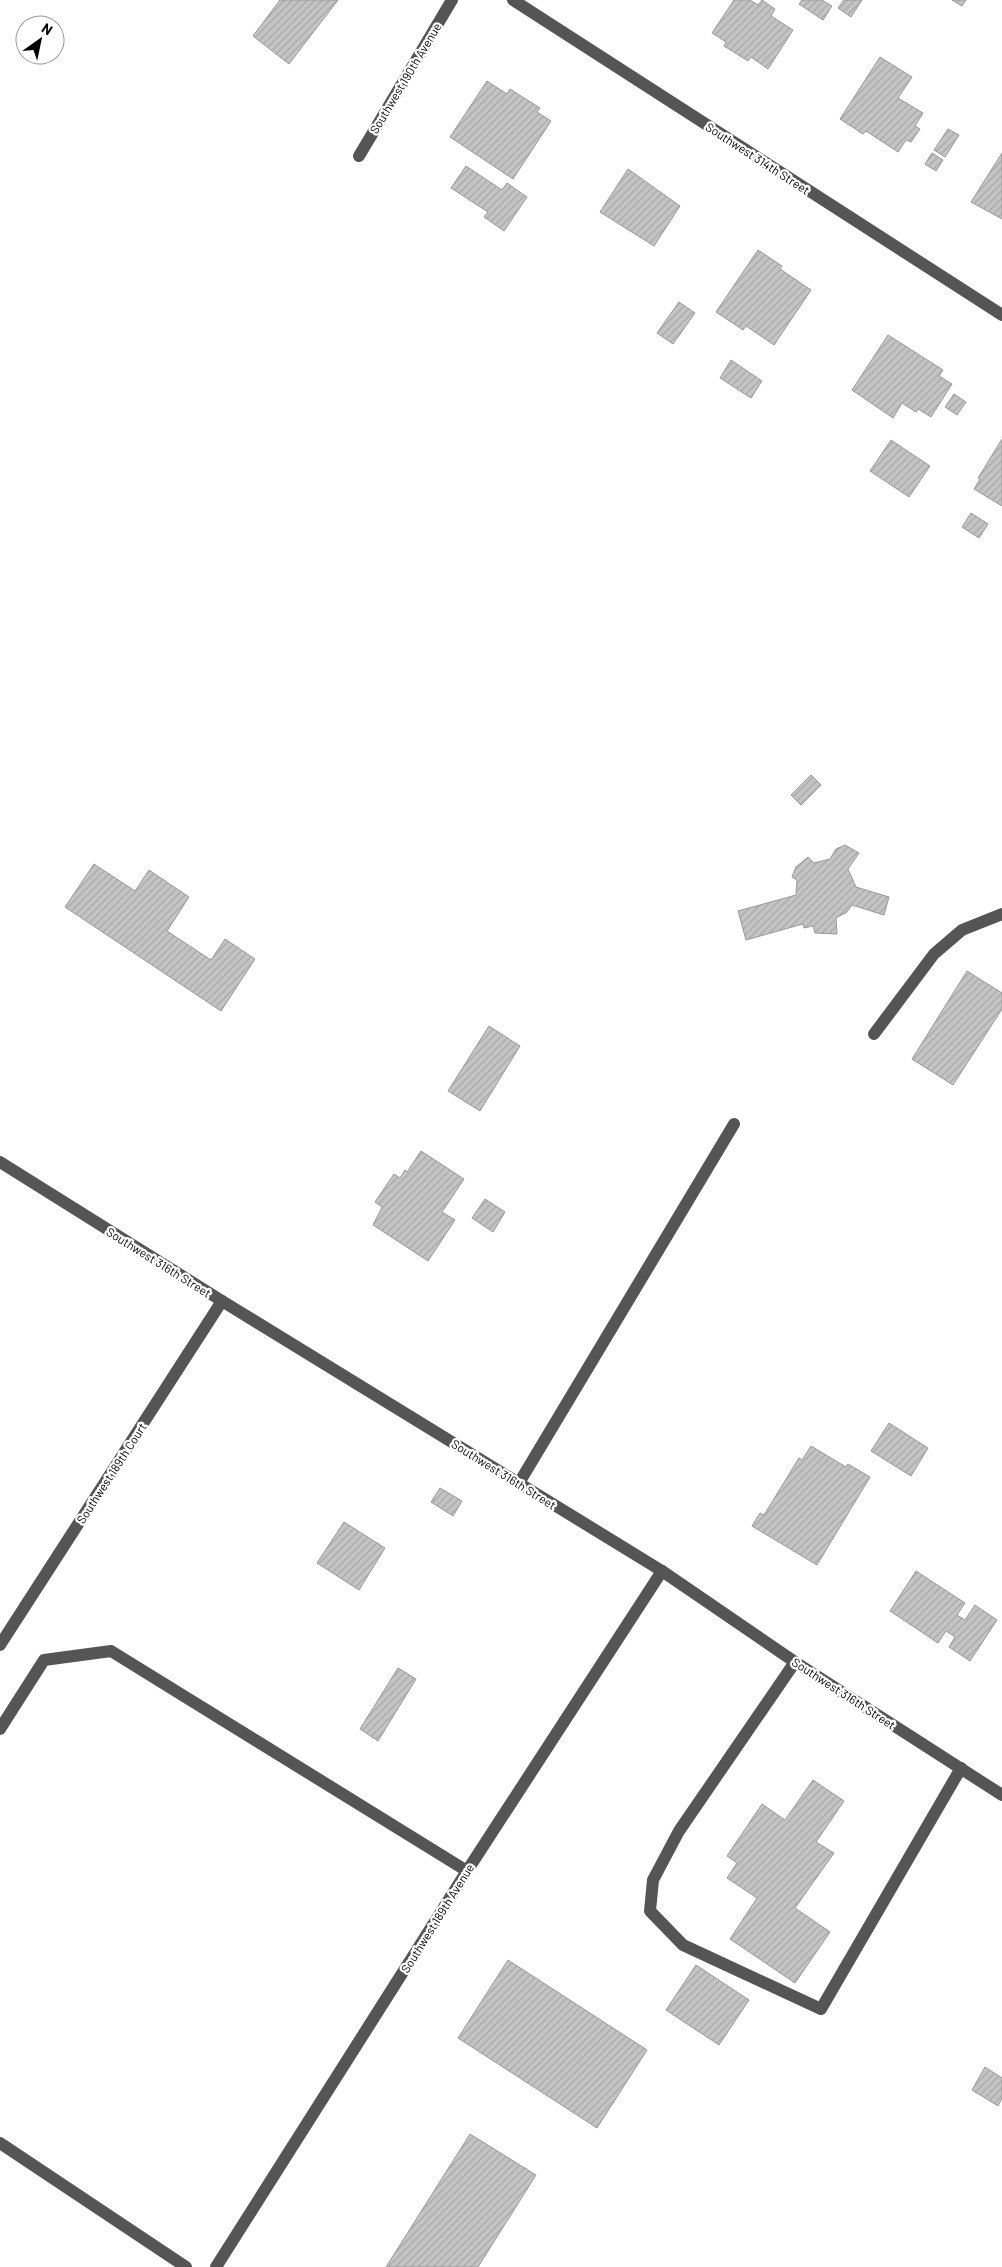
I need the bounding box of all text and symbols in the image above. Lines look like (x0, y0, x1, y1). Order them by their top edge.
north arrow (15, 15, 65, 65)
text: N (39, 19, 56, 38)
street label: Southwest 190th Avenue (366, 20, 444, 136)
street label: Southwest 314th Street (703, 119, 813, 197)
street label: Southwest 316th Street (104, 1224, 214, 1300)
street label: Southwest 189th Court (73, 1420, 149, 1526)
street label: Southwest 316th Street (449, 1436, 559, 1512)
street label: Southwest 316th Street (790, 1654, 898, 1732)
street label: Southwest 189th Avenue (398, 1861, 476, 1975)

